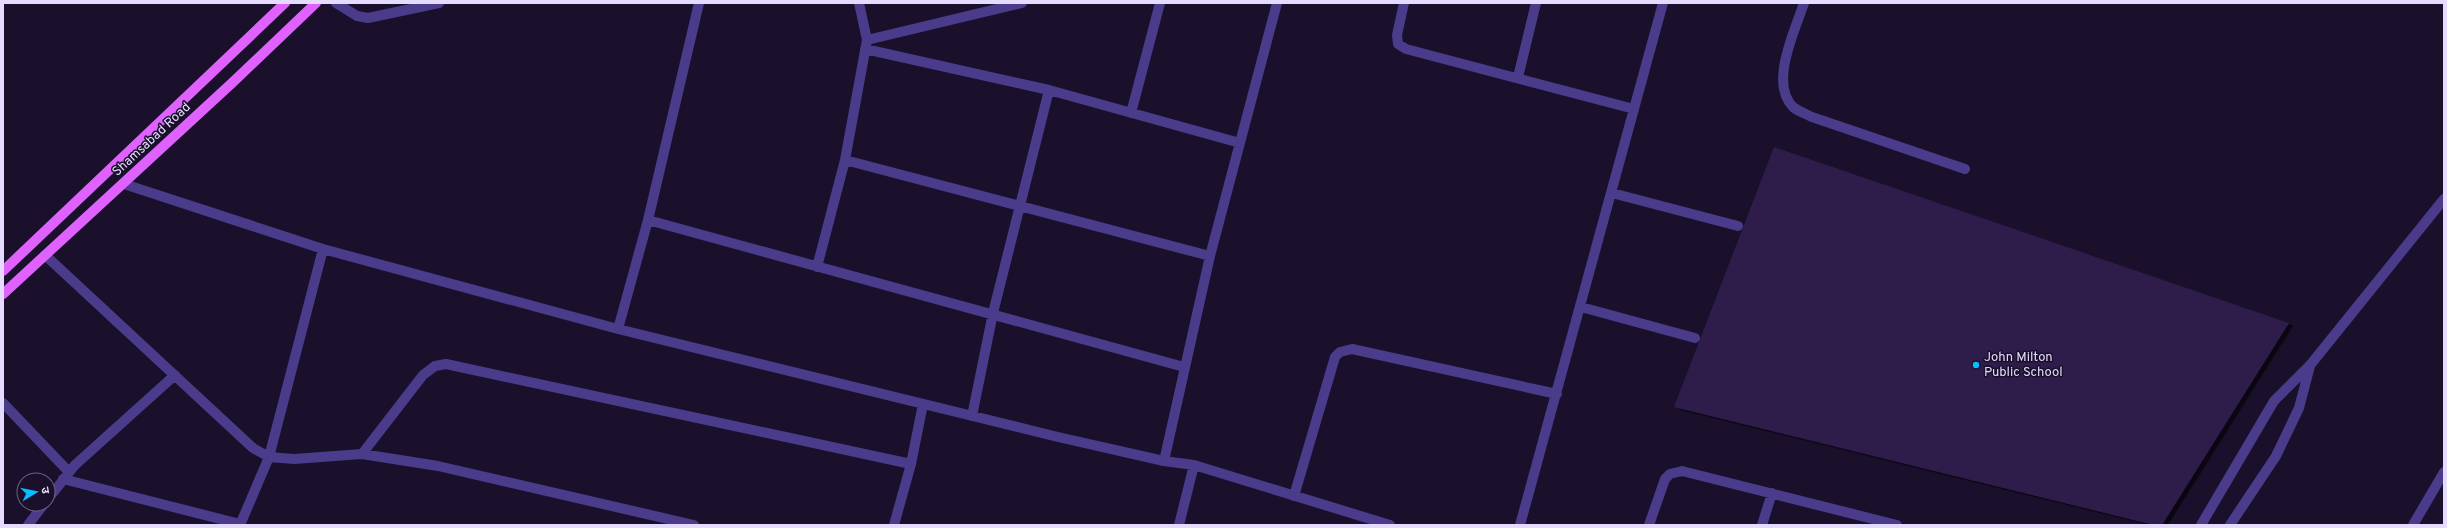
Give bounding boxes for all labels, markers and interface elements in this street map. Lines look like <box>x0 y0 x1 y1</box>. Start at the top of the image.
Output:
street label: Shamsabad Road <box>110 100 194 180</box>
place label: John Milton Public School <box>1984 350 2063 381</box>
marker: John Milton Public School <box>1971 360 1981 370</box>
north arrow <box>16 472 56 512</box>
text: उ <box>37 486 52 495</box>

